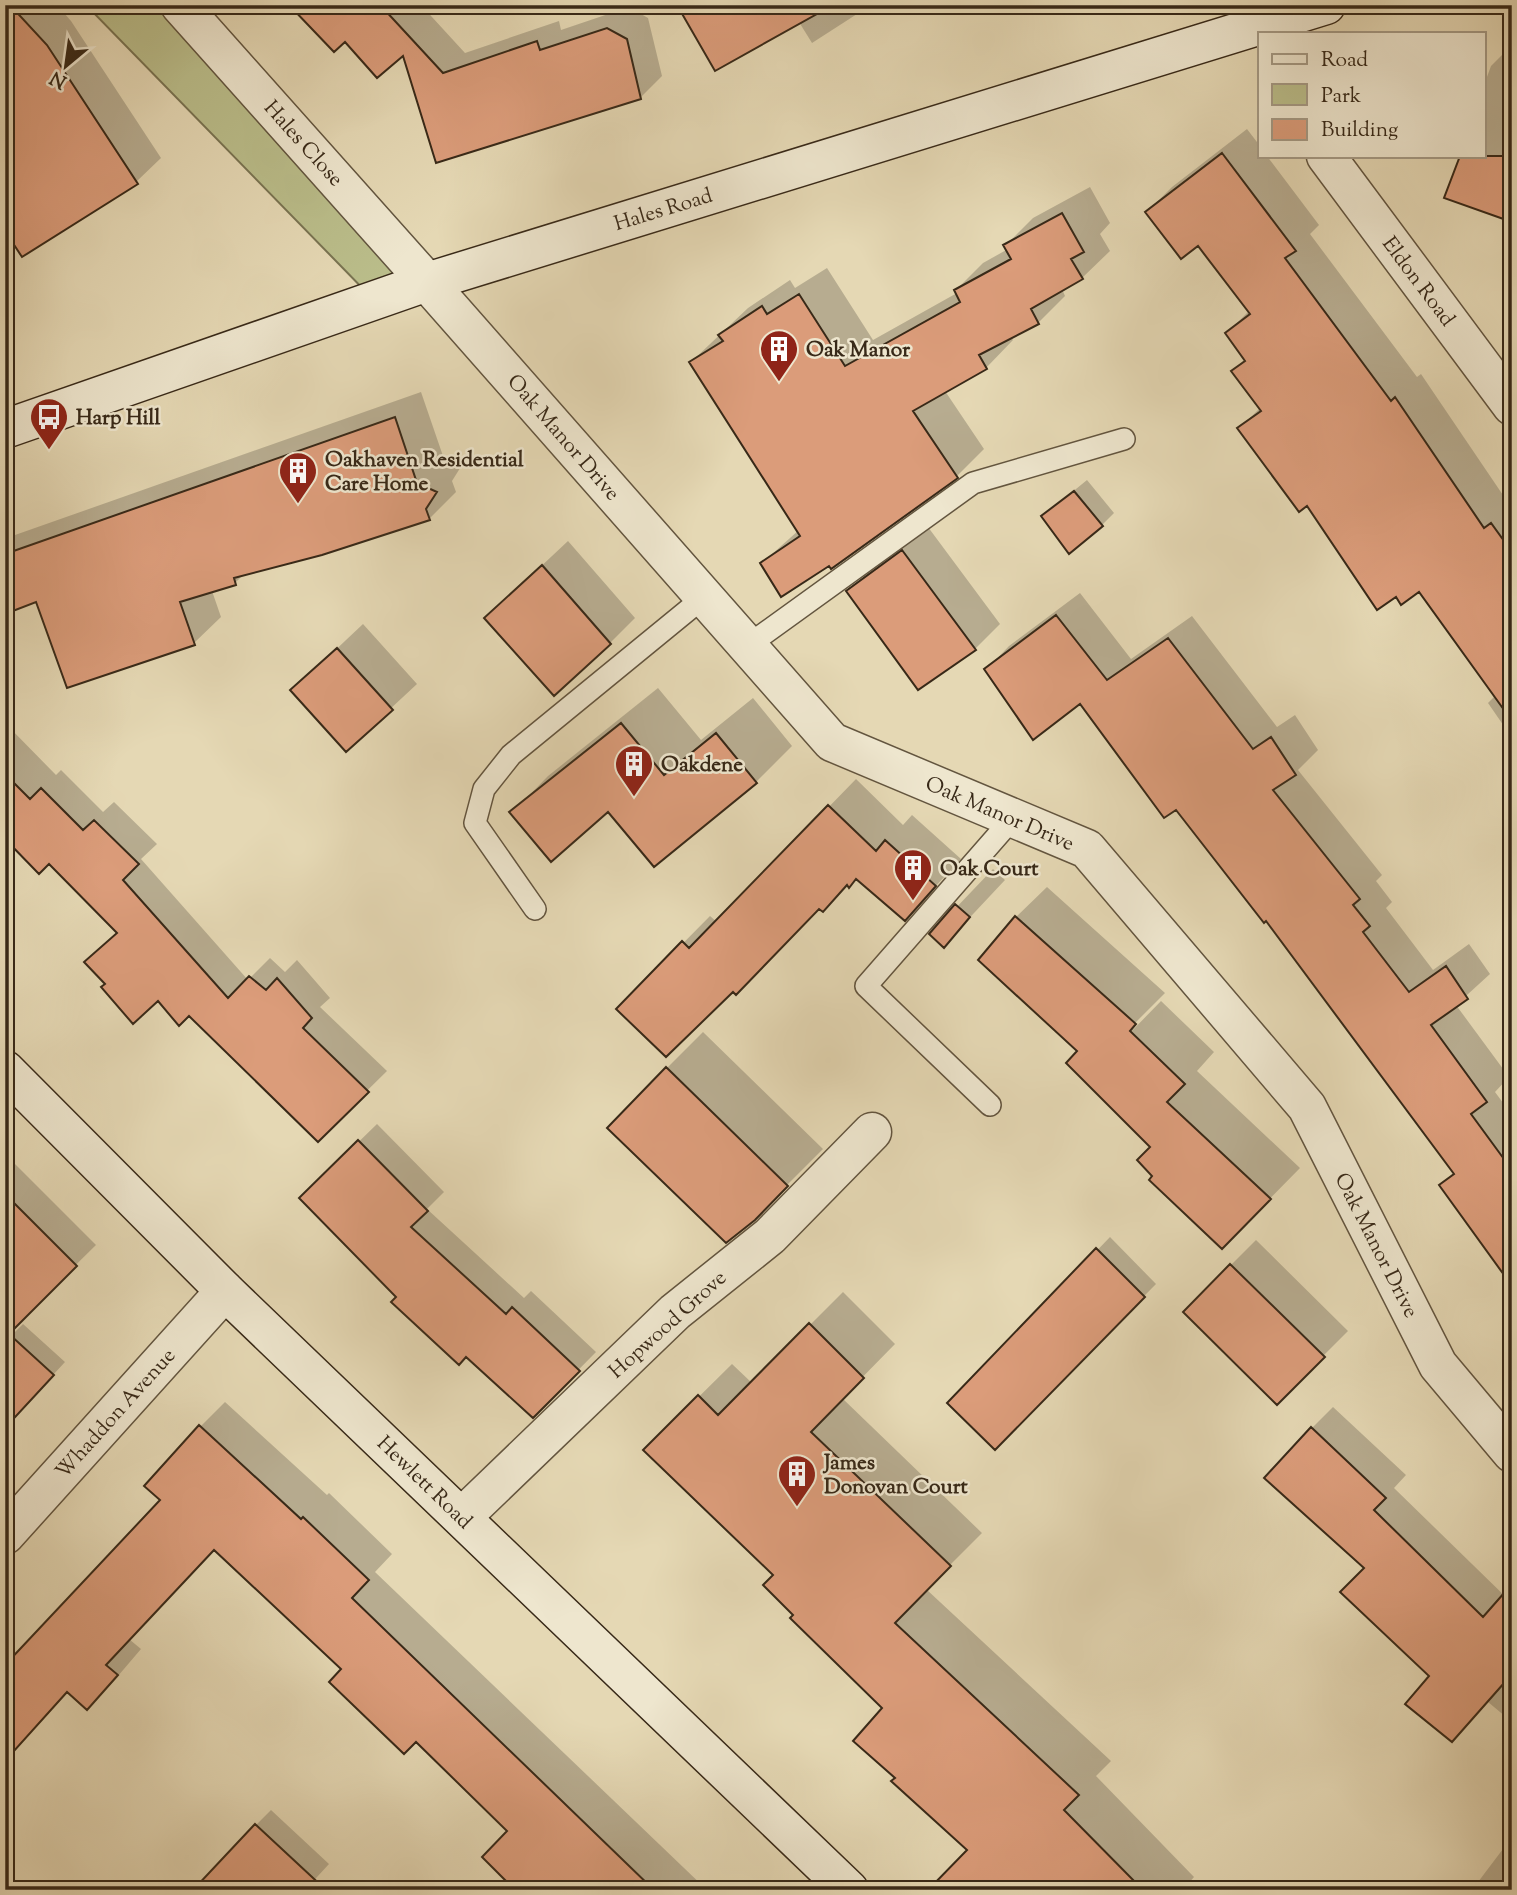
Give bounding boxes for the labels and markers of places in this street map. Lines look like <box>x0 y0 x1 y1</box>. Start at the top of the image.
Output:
building icon: Oak Manor <box>758 328 800 383</box>
place label: Oak Manor <box>806 336 910 366</box>
bus stop icon: Harp Hill <box>28 396 70 451</box>
place label: Harp Hill <box>76 404 160 434</box>
place label: Oakhaven Residential Care Home <box>325 446 524 500</box>
building icon: Oakhaven Residential Care Home <box>277 450 319 505</box>
building icon: Oakdene <box>613 743 655 798</box>
place label: Oakdene <box>661 751 743 781</box>
building icon: Oak Court <box>892 847 934 902</box>
place label: Oak Court <box>940 855 1039 885</box>
place label: James Donovan Court <box>822 1449 969 1503</box>
building icon: James Donovan Court <box>776 1453 818 1508</box>

